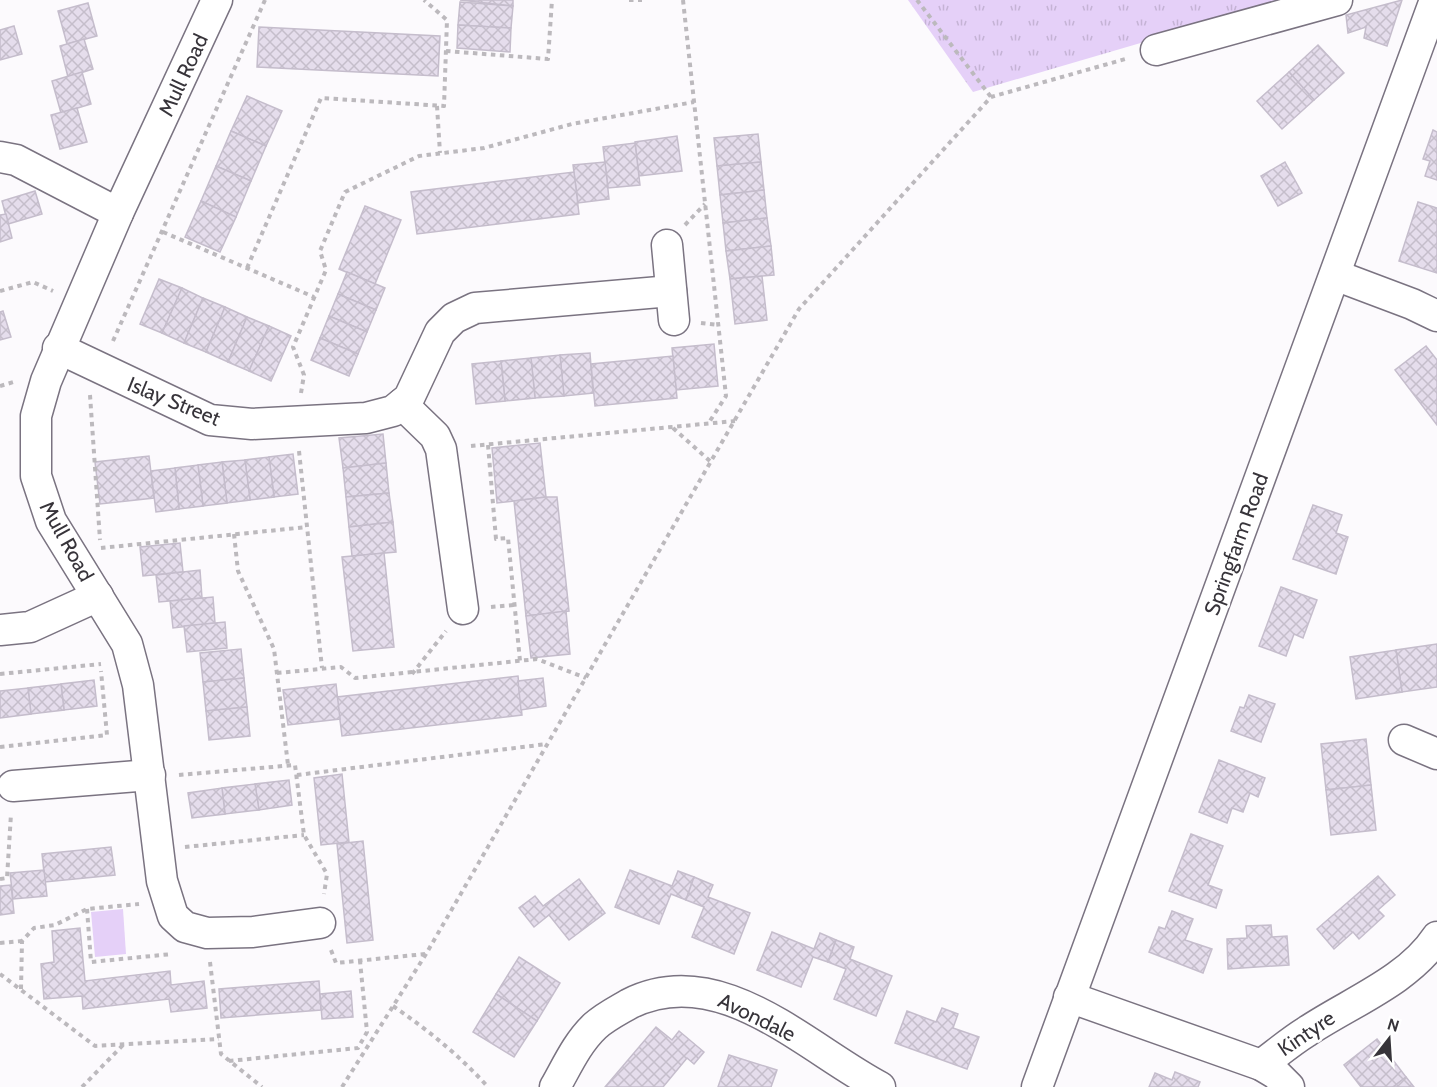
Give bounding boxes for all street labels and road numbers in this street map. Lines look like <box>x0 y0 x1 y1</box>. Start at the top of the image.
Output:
street label: Mull Road <box>153 30 213 120</box>
street label: Islay Street <box>124 371 224 431</box>
street label: Springfarm Road <box>1199 470 1273 618</box>
street label: Mull Road <box>35 496 99 586</box>
street label: Avondale <box>714 988 800 1047</box>
street label: Kintyre <box>1273 1005 1339 1061</box>

